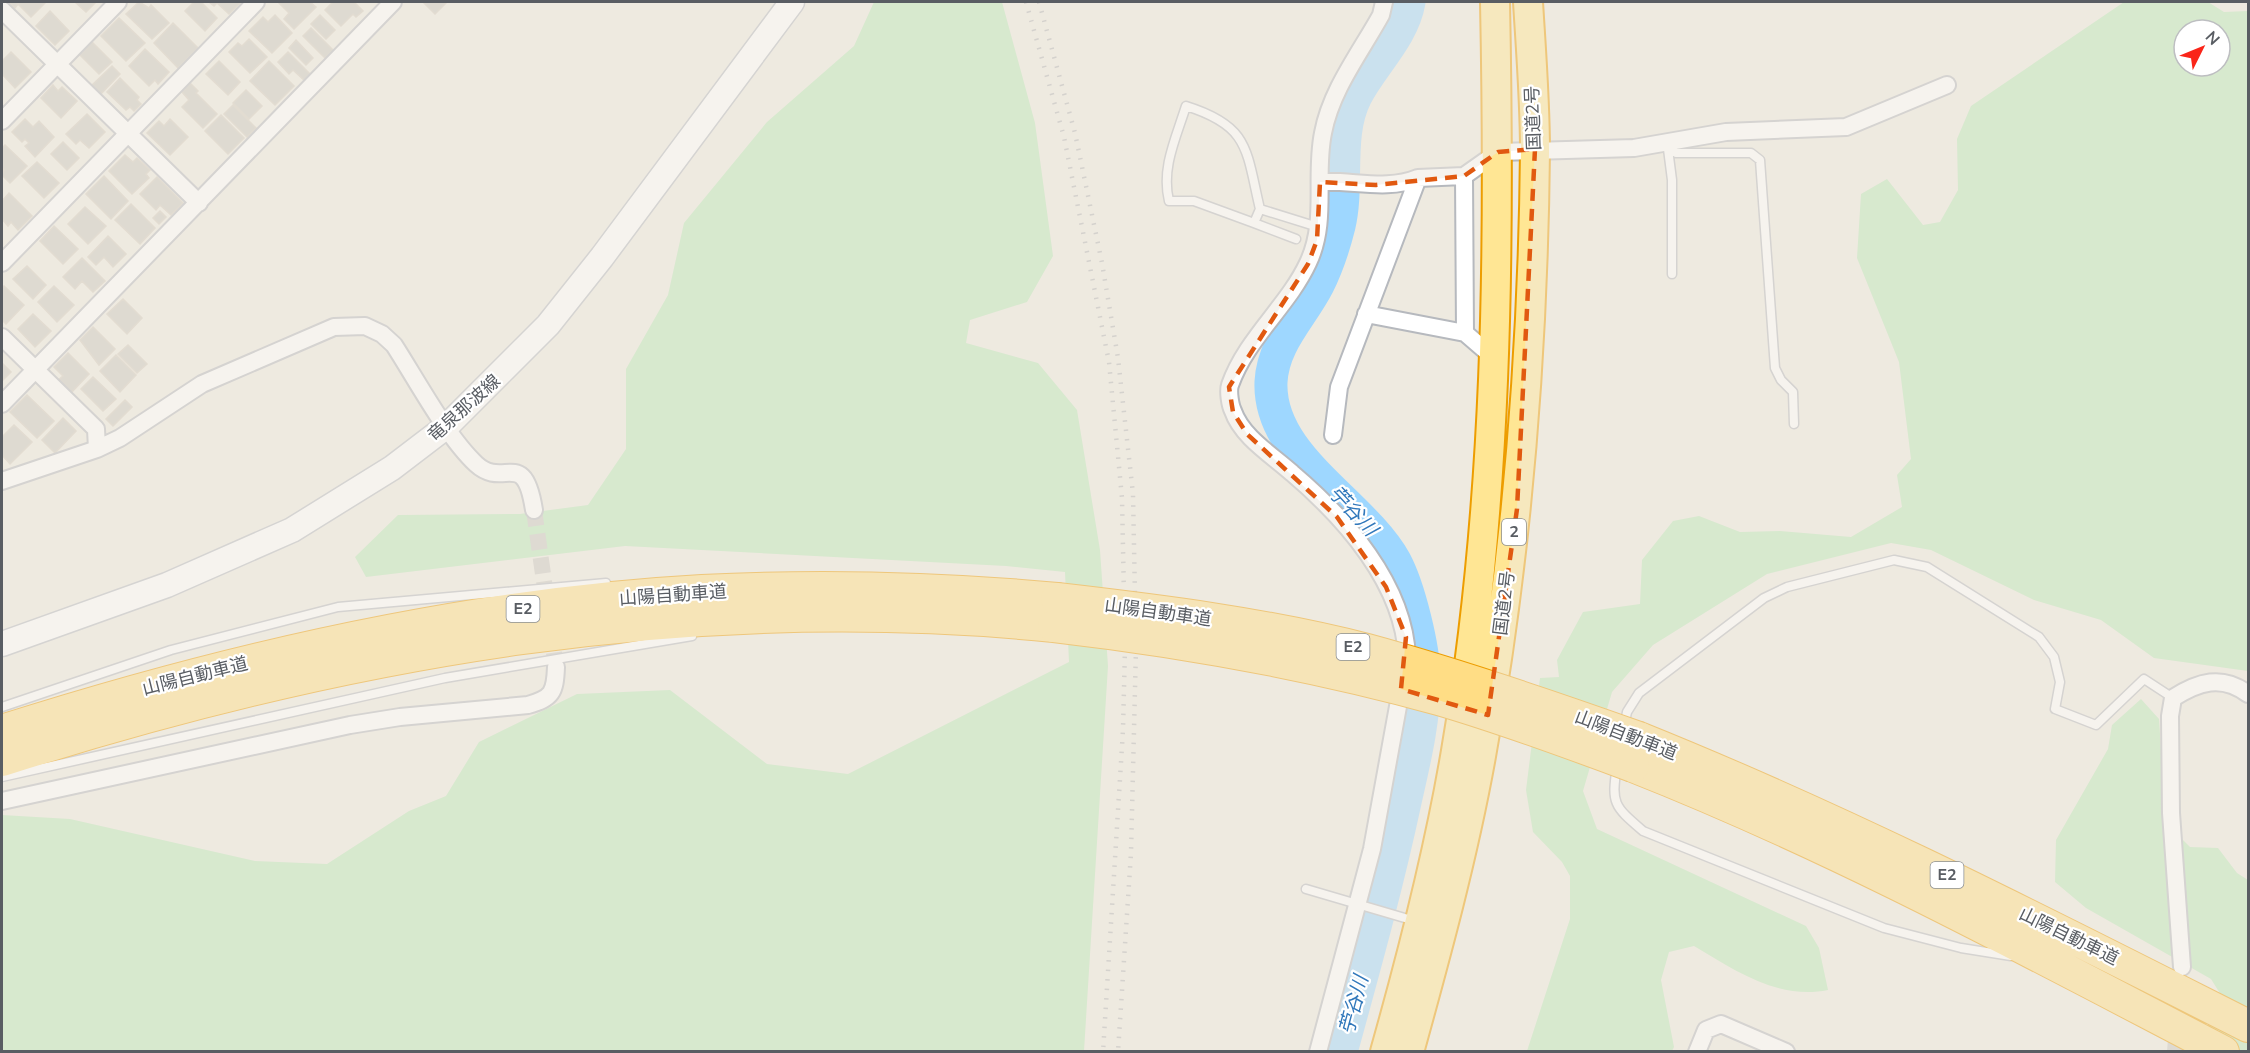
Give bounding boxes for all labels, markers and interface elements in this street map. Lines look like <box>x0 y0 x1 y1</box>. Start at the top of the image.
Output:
north arrow <box>2172 18 2232 78</box>
text: N <box>2200 27 2224 50</box>
street label: 国道2号 <box>1520 85 1546 151</box>
street label: 竜泉那波線 <box>423 369 505 447</box>
water label: 苧谷川 <box>1323 480 1385 544</box>
road number: 2 <box>1502 519 1526 545</box>
street label: 国道2号 <box>1488 569 1520 637</box>
street label: 山陽自動車道 <box>618 579 728 611</box>
street label: 山陽自動車道 <box>1103 593 1213 631</box>
road number: E2 <box>506 596 540 622</box>
road number: E2 <box>1336 634 1370 660</box>
street label: 山陽自動車道 <box>140 651 250 701</box>
street label: 山陽自動車道 <box>1571 704 1681 766</box>
road number: E2 <box>1930 862 1964 888</box>
street label: 山陽自動車道 <box>2015 902 2123 970</box>
water label: 苧谷川 <box>1333 971 1375 1037</box>

